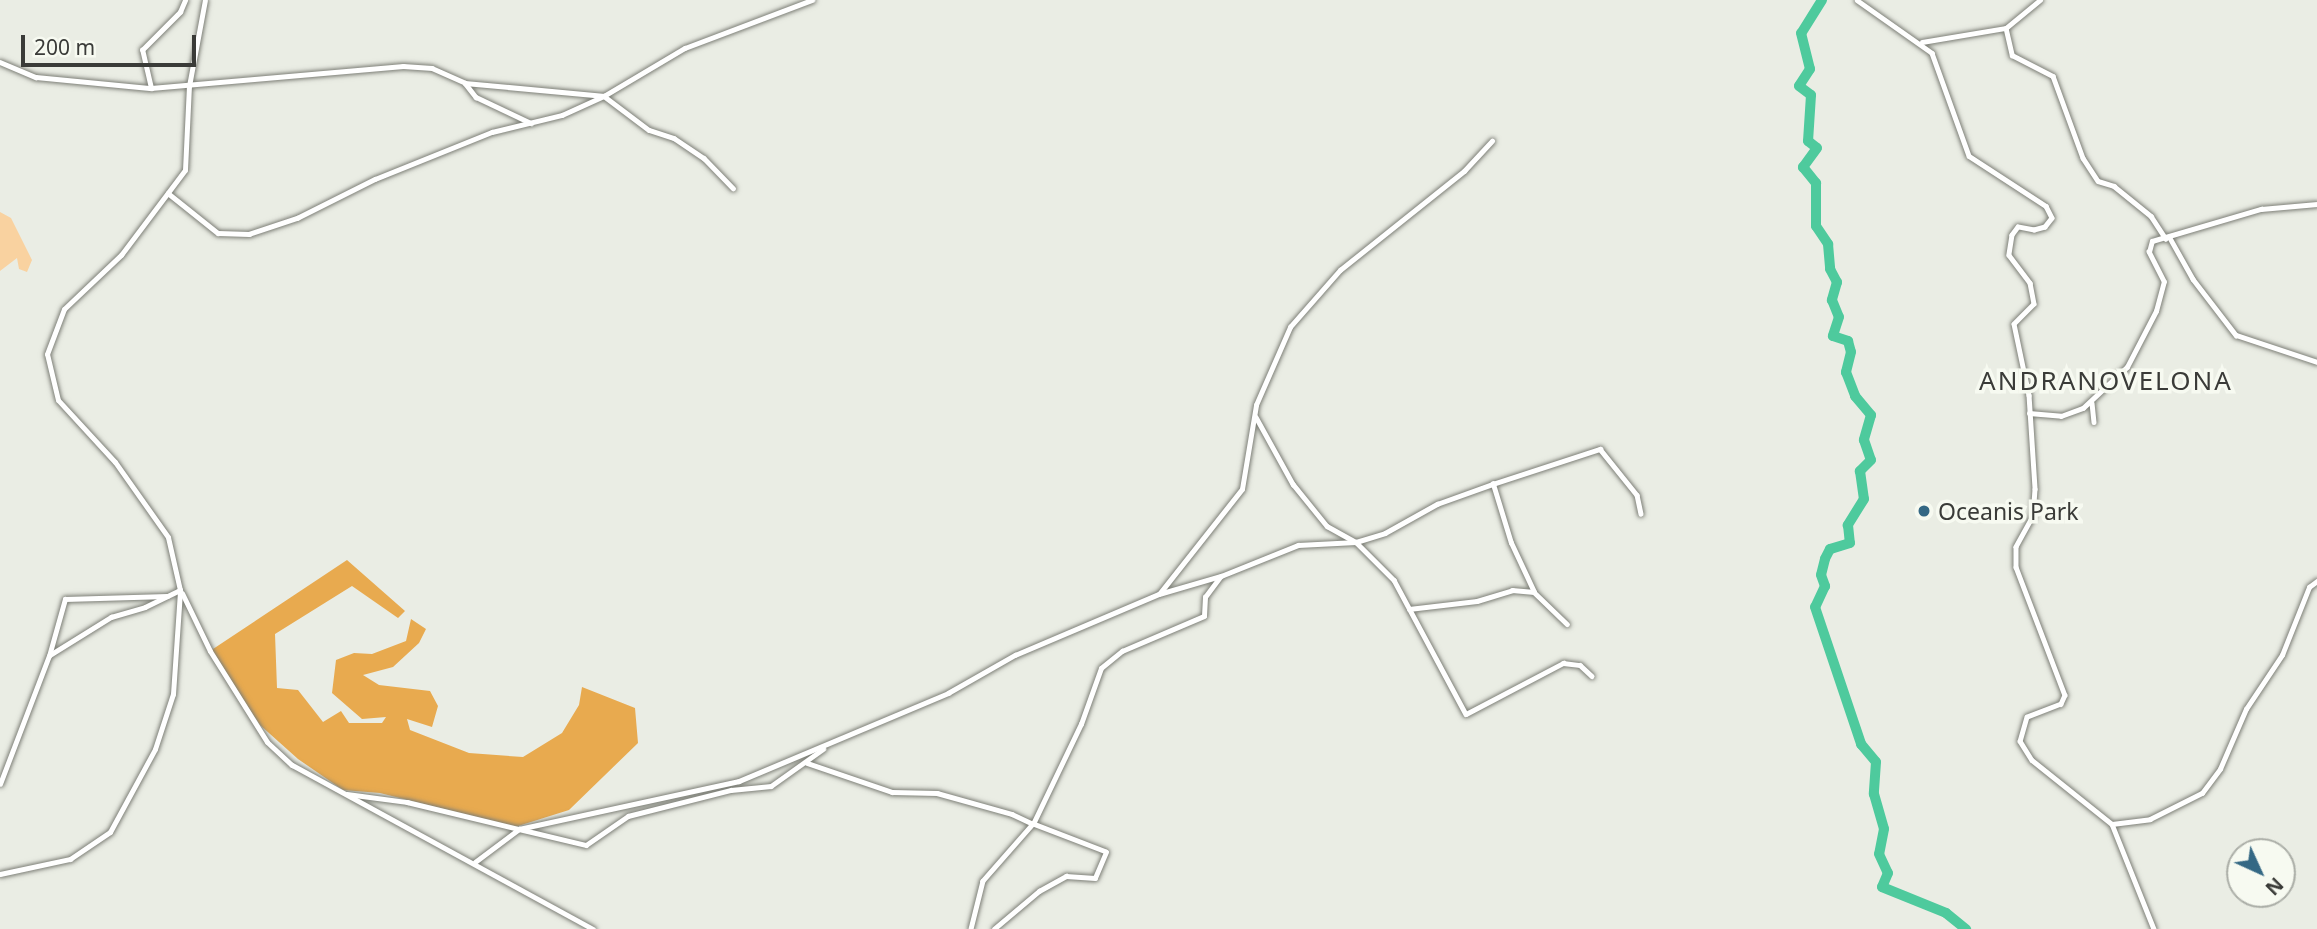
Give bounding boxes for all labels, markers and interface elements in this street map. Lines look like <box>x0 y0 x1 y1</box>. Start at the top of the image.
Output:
scale bar <box>24 21 200 65</box>
text: 200 m <box>34 33 95 61</box>
district label: ANDRANOVELONA <box>1981 365 2231 397</box>
place label: Oceanis Park <box>1938 497 2079 525</box>
marker: Oceanis Park <box>1916 503 1932 519</box>
north arrow <box>2226 838 2296 908</box>
text: N <box>2260 872 2289 901</box>

